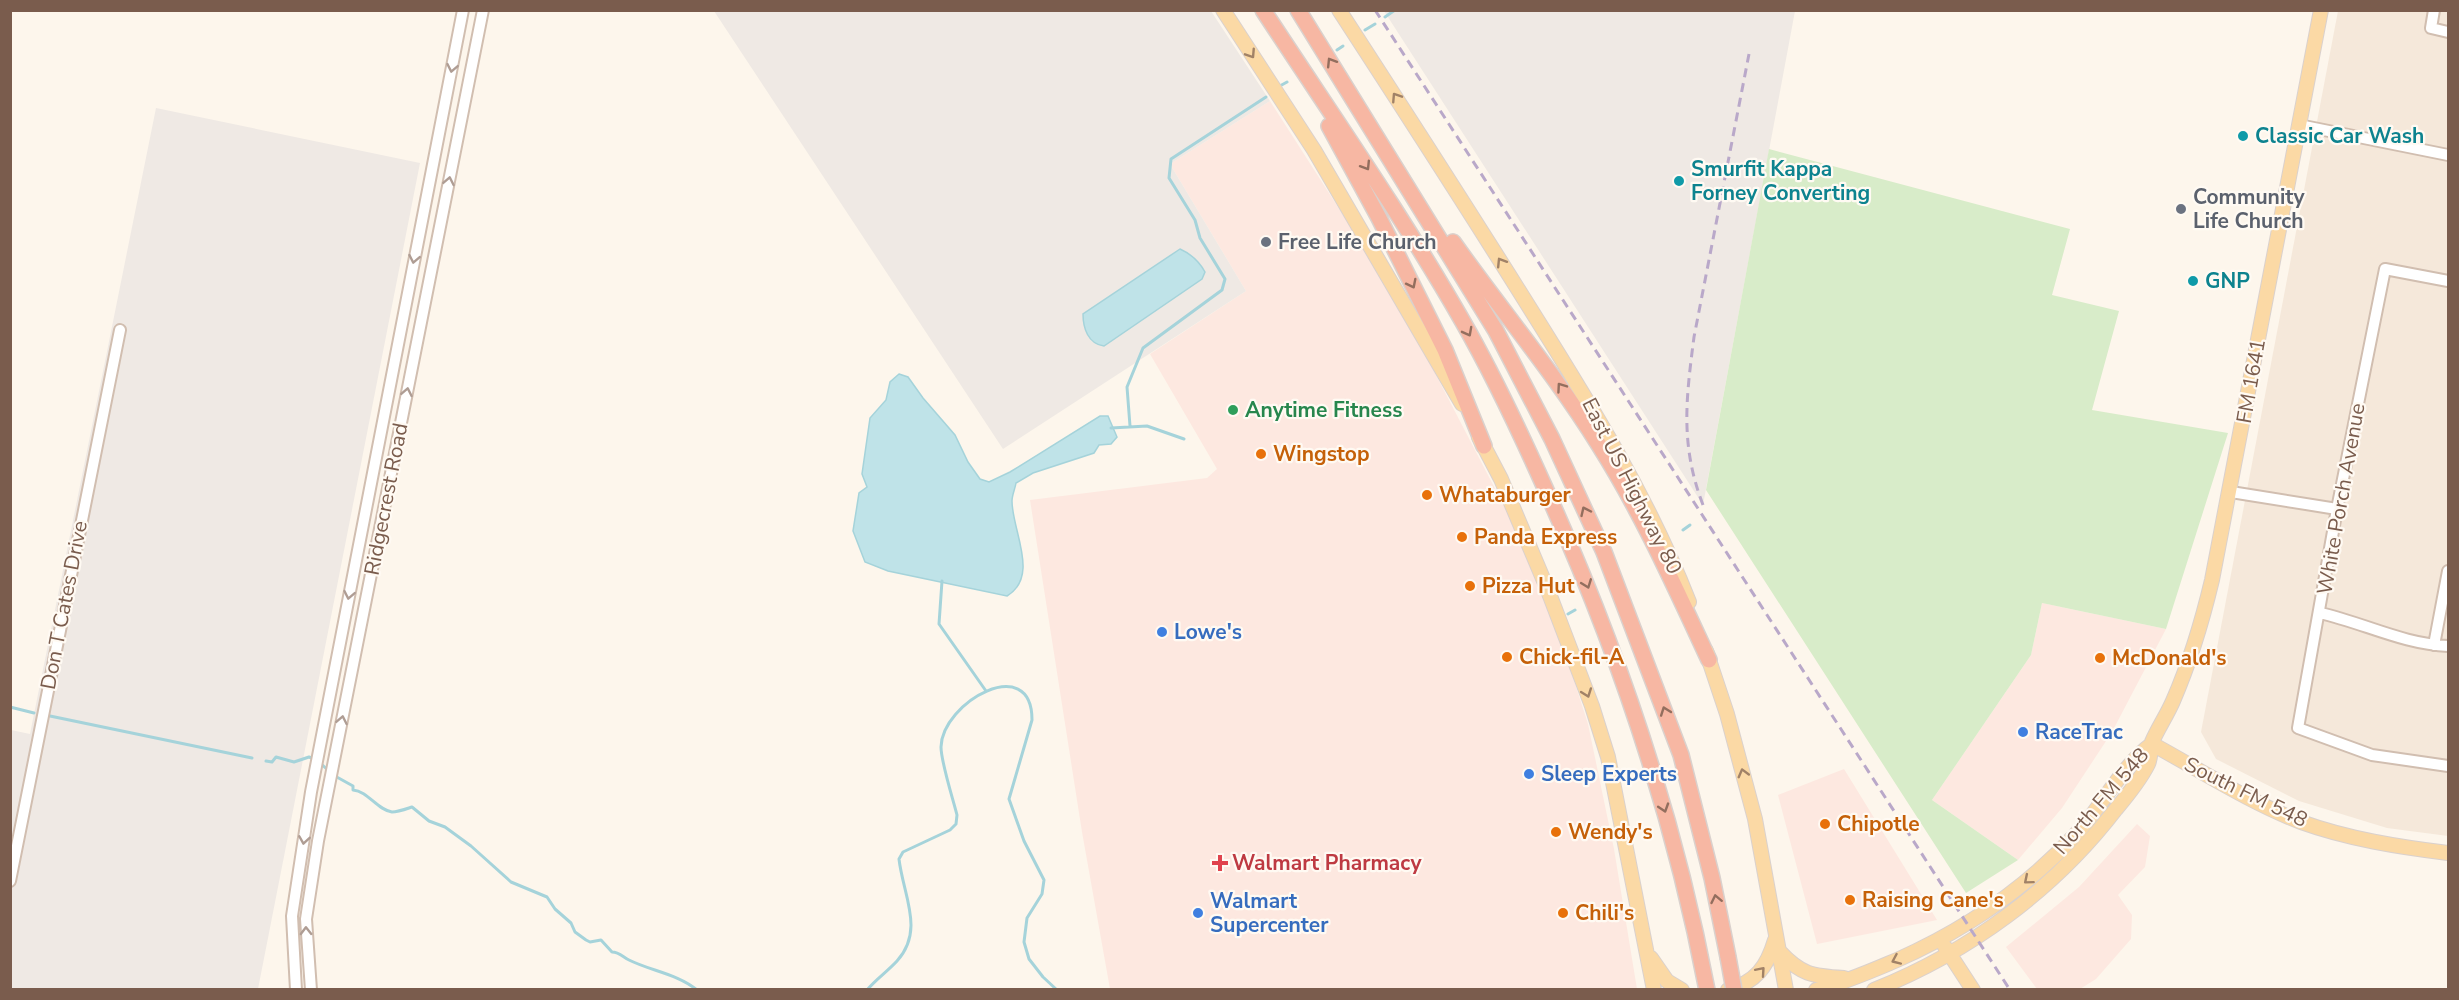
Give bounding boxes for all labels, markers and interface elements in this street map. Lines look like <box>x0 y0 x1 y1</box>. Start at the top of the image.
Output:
one-way arrow <box>1244 48 1256 58</box>
one-way arrow <box>1328 58 1339 69</box>
one-way arrow <box>446 63 459 73</box>
one-way arrow <box>1392 93 1403 104</box>
place label: Classic Car Wash <box>2255 122 2424 150</box>
marker: Classic Car Wash <box>2236 129 2250 143</box>
place label: Smurfit Kappa Forney Converting <box>1691 155 1870 207</box>
one-way arrow <box>1358 160 1370 170</box>
marker: Smurfit Kappa Forney Converting <box>1672 174 1686 188</box>
one-way arrow <box>442 176 455 186</box>
place label: Community Life Church <box>2193 183 2305 235</box>
marker: Community Life Church <box>2174 202 2188 216</box>
place label: Free Life Church <box>1278 228 1437 256</box>
marker: Free Life Church <box>1259 235 1273 249</box>
one-way arrow <box>408 254 421 264</box>
one-way arrow <box>1496 258 1508 268</box>
place label: GNP <box>2205 267 2250 295</box>
marker: GNP <box>2186 274 2200 288</box>
one-way arrow <box>1405 278 1416 289</box>
one-way arrow <box>1461 325 1472 336</box>
street label: FM 1641 <box>2230 337 2272 425</box>
one-way arrow <box>1557 383 1568 394</box>
one-way arrow <box>400 388 413 398</box>
street label: East US Highway 80 <box>1575 393 1689 579</box>
place label: Anytime Fitness <box>1245 396 1402 424</box>
street label: White Porch Avenue <box>2310 401 2372 597</box>
marker: Anytime Fitness <box>1226 403 1240 417</box>
street label: Ridgecrest Road <box>358 420 414 578</box>
place label: Wingstop <box>1273 440 1370 468</box>
marker: Wingstop <box>1254 447 1268 461</box>
place label: Whataburger <box>1439 481 1572 509</box>
marker: Whataburger <box>1420 488 1434 502</box>
one-way arrow <box>1581 506 1593 517</box>
street label: Don T Cates Drive <box>34 518 94 692</box>
place label: Panda Express <box>1474 523 1617 551</box>
marker: Panda Express <box>1455 530 1469 544</box>
place label: Pizza Hut <box>1482 572 1575 600</box>
one-way arrow <box>1580 578 1592 589</box>
marker: Pizza Hut <box>1463 579 1477 593</box>
one-way arrow <box>343 590 356 600</box>
place label: Lowe's <box>1174 618 1242 646</box>
marker: Lowe's <box>1155 625 1169 639</box>
place label: Chick-fil-A <box>1519 643 1625 671</box>
place label: McDonald's <box>2112 644 2227 672</box>
marker: Chick-fil-A <box>1500 650 1514 664</box>
marker: McDonald's <box>2093 651 2107 665</box>
one-way arrow <box>1580 687 1593 698</box>
one-way arrow <box>1660 706 1673 717</box>
one-way arrow <box>335 716 348 726</box>
place label: RaceTrac <box>2035 718 2123 746</box>
marker: RaceTrac <box>2016 725 2030 739</box>
street label: North FM 548 <box>2047 742 2155 860</box>
street label: South FM 548 <box>2180 750 2312 834</box>
place label: Sleep Experts <box>1541 760 1677 788</box>
marker: Sleep Experts <box>1522 767 1536 781</box>
one-way arrow <box>1738 768 1751 778</box>
one-way arrow <box>1657 802 1670 813</box>
place label: Chipotle <box>1837 810 1920 838</box>
marker: Chipotle <box>1818 817 1832 831</box>
place label: Wendy's <box>1568 818 1653 846</box>
marker: Wendy's <box>1549 825 1563 839</box>
one-way arrow <box>298 836 310 845</box>
place label: Walmart Pharmacy <box>1232 849 1422 877</box>
marker: Walmart Pharmacy <box>1213 856 1227 870</box>
one-way arrow <box>2024 872 2035 883</box>
place label: Raising Cane's <box>1862 886 2004 914</box>
place label: Walmart Supercenter <box>1210 887 1329 939</box>
marker: Raising Cane's <box>1843 893 1857 907</box>
one-way arrow <box>1710 895 1723 905</box>
place label: Chili's <box>1575 899 1634 927</box>
marker: Walmart Supercenter <box>1191 906 1205 920</box>
marker: Chili's <box>1556 906 1570 920</box>
one-way arrow <box>300 927 312 936</box>
one-way arrow <box>1891 953 1902 965</box>
one-way arrow <box>1754 967 1765 977</box>

